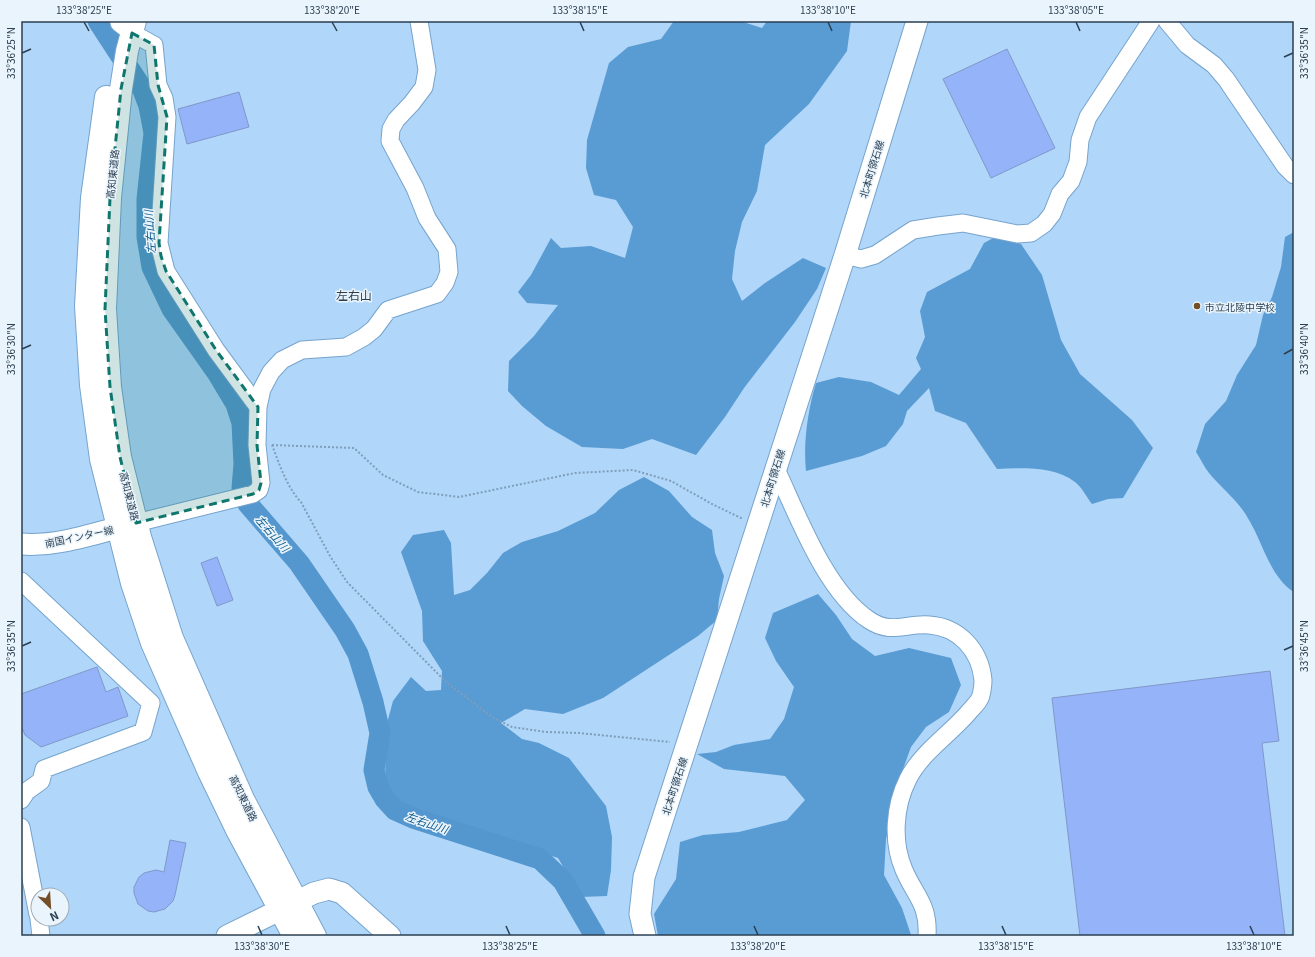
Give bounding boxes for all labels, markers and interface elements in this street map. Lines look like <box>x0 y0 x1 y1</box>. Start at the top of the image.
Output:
text: 133°38'25"E <box>56 2 112 17</box>
text: 133°38'20"E <box>304 2 360 17</box>
text: 133°38'15"E <box>552 2 608 17</box>
text: 133°38'10"E <box>800 2 856 17</box>
text: 133°38'05"E <box>1048 2 1104 17</box>
text: 33°36'25"N <box>3 27 18 79</box>
text: 33°36'35"N <box>1296 27 1311 79</box>
street label: 北本町領石線 <box>855 138 887 200</box>
street label: 高知東道路 <box>102 148 122 200</box>
water label: 左右山川 <box>139 208 159 255</box>
district label: 左右山 <box>336 286 372 303</box>
place label: 市立北陵中学校 <box>1205 299 1275 314</box>
marker: 市立北陵中学校 <box>1192 301 1202 311</box>
text: 33°36'30"N <box>3 323 18 375</box>
text: 33°36'40"N <box>1296 323 1311 375</box>
street label: 北本町領石線 <box>756 447 788 509</box>
street label: 高知東道路 <box>117 470 143 522</box>
water label: 左右山川 <box>253 511 294 556</box>
street label: 南国インター線 <box>43 521 115 551</box>
text: 33°36'35"N <box>3 620 18 672</box>
text: 33°36'45"N <box>1296 620 1311 672</box>
street label: 北本町領石線 <box>658 755 690 817</box>
street label: 高知東道路 <box>226 772 262 824</box>
water label: 左右山川 <box>404 807 451 837</box>
north arrow <box>30 887 70 927</box>
text: N <box>48 908 62 926</box>
text: 133°38'30"E <box>234 938 290 953</box>
text: 133°38'25"E <box>482 938 538 953</box>
text: 133°38'20"E <box>730 938 786 953</box>
text: 133°38'15"E <box>978 938 1034 953</box>
text: 133°38'10"E <box>1226 938 1282 953</box>

